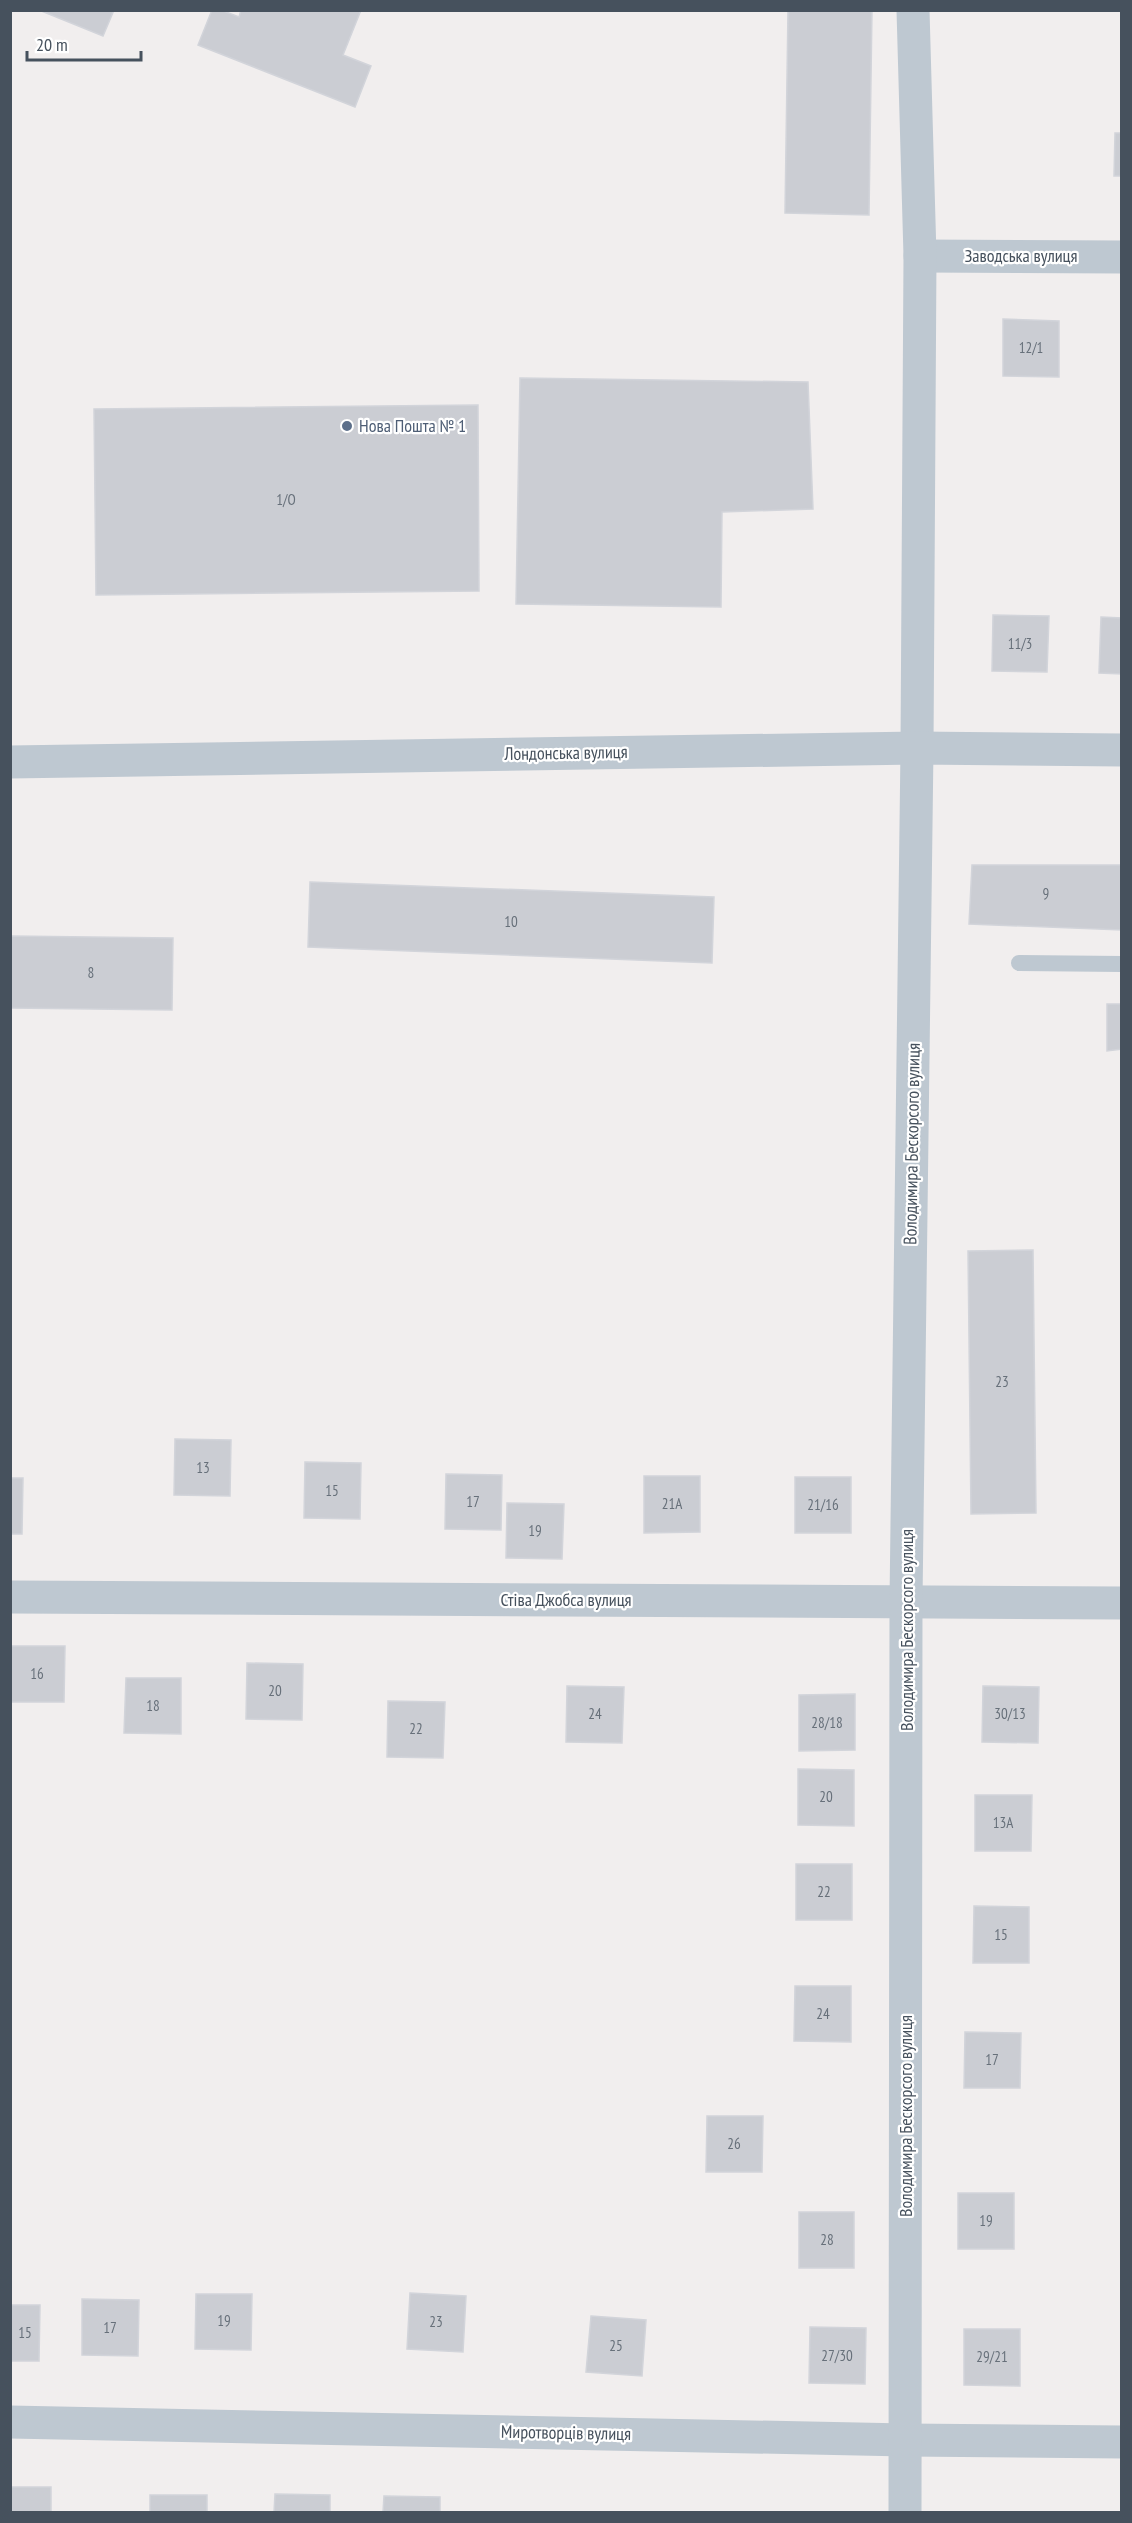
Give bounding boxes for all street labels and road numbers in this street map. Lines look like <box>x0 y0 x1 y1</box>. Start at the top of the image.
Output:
street label: Заводська вулиця <box>964 244 1078 267</box>
street label: Лондонська вулиця <box>503 740 628 765</box>
street label: Володимира Бескорсого вулиця <box>898 1043 925 1245</box>
street label: Володимира Бескорсого вулиця <box>895 1529 918 1731</box>
street label: Стіва Джобса вулиця <box>500 1588 632 1611</box>
street label: Володимира Бескорсого вулиця <box>894 2015 917 2217</box>
street label: Миротворців вулиця <box>501 2420 631 2445</box>

